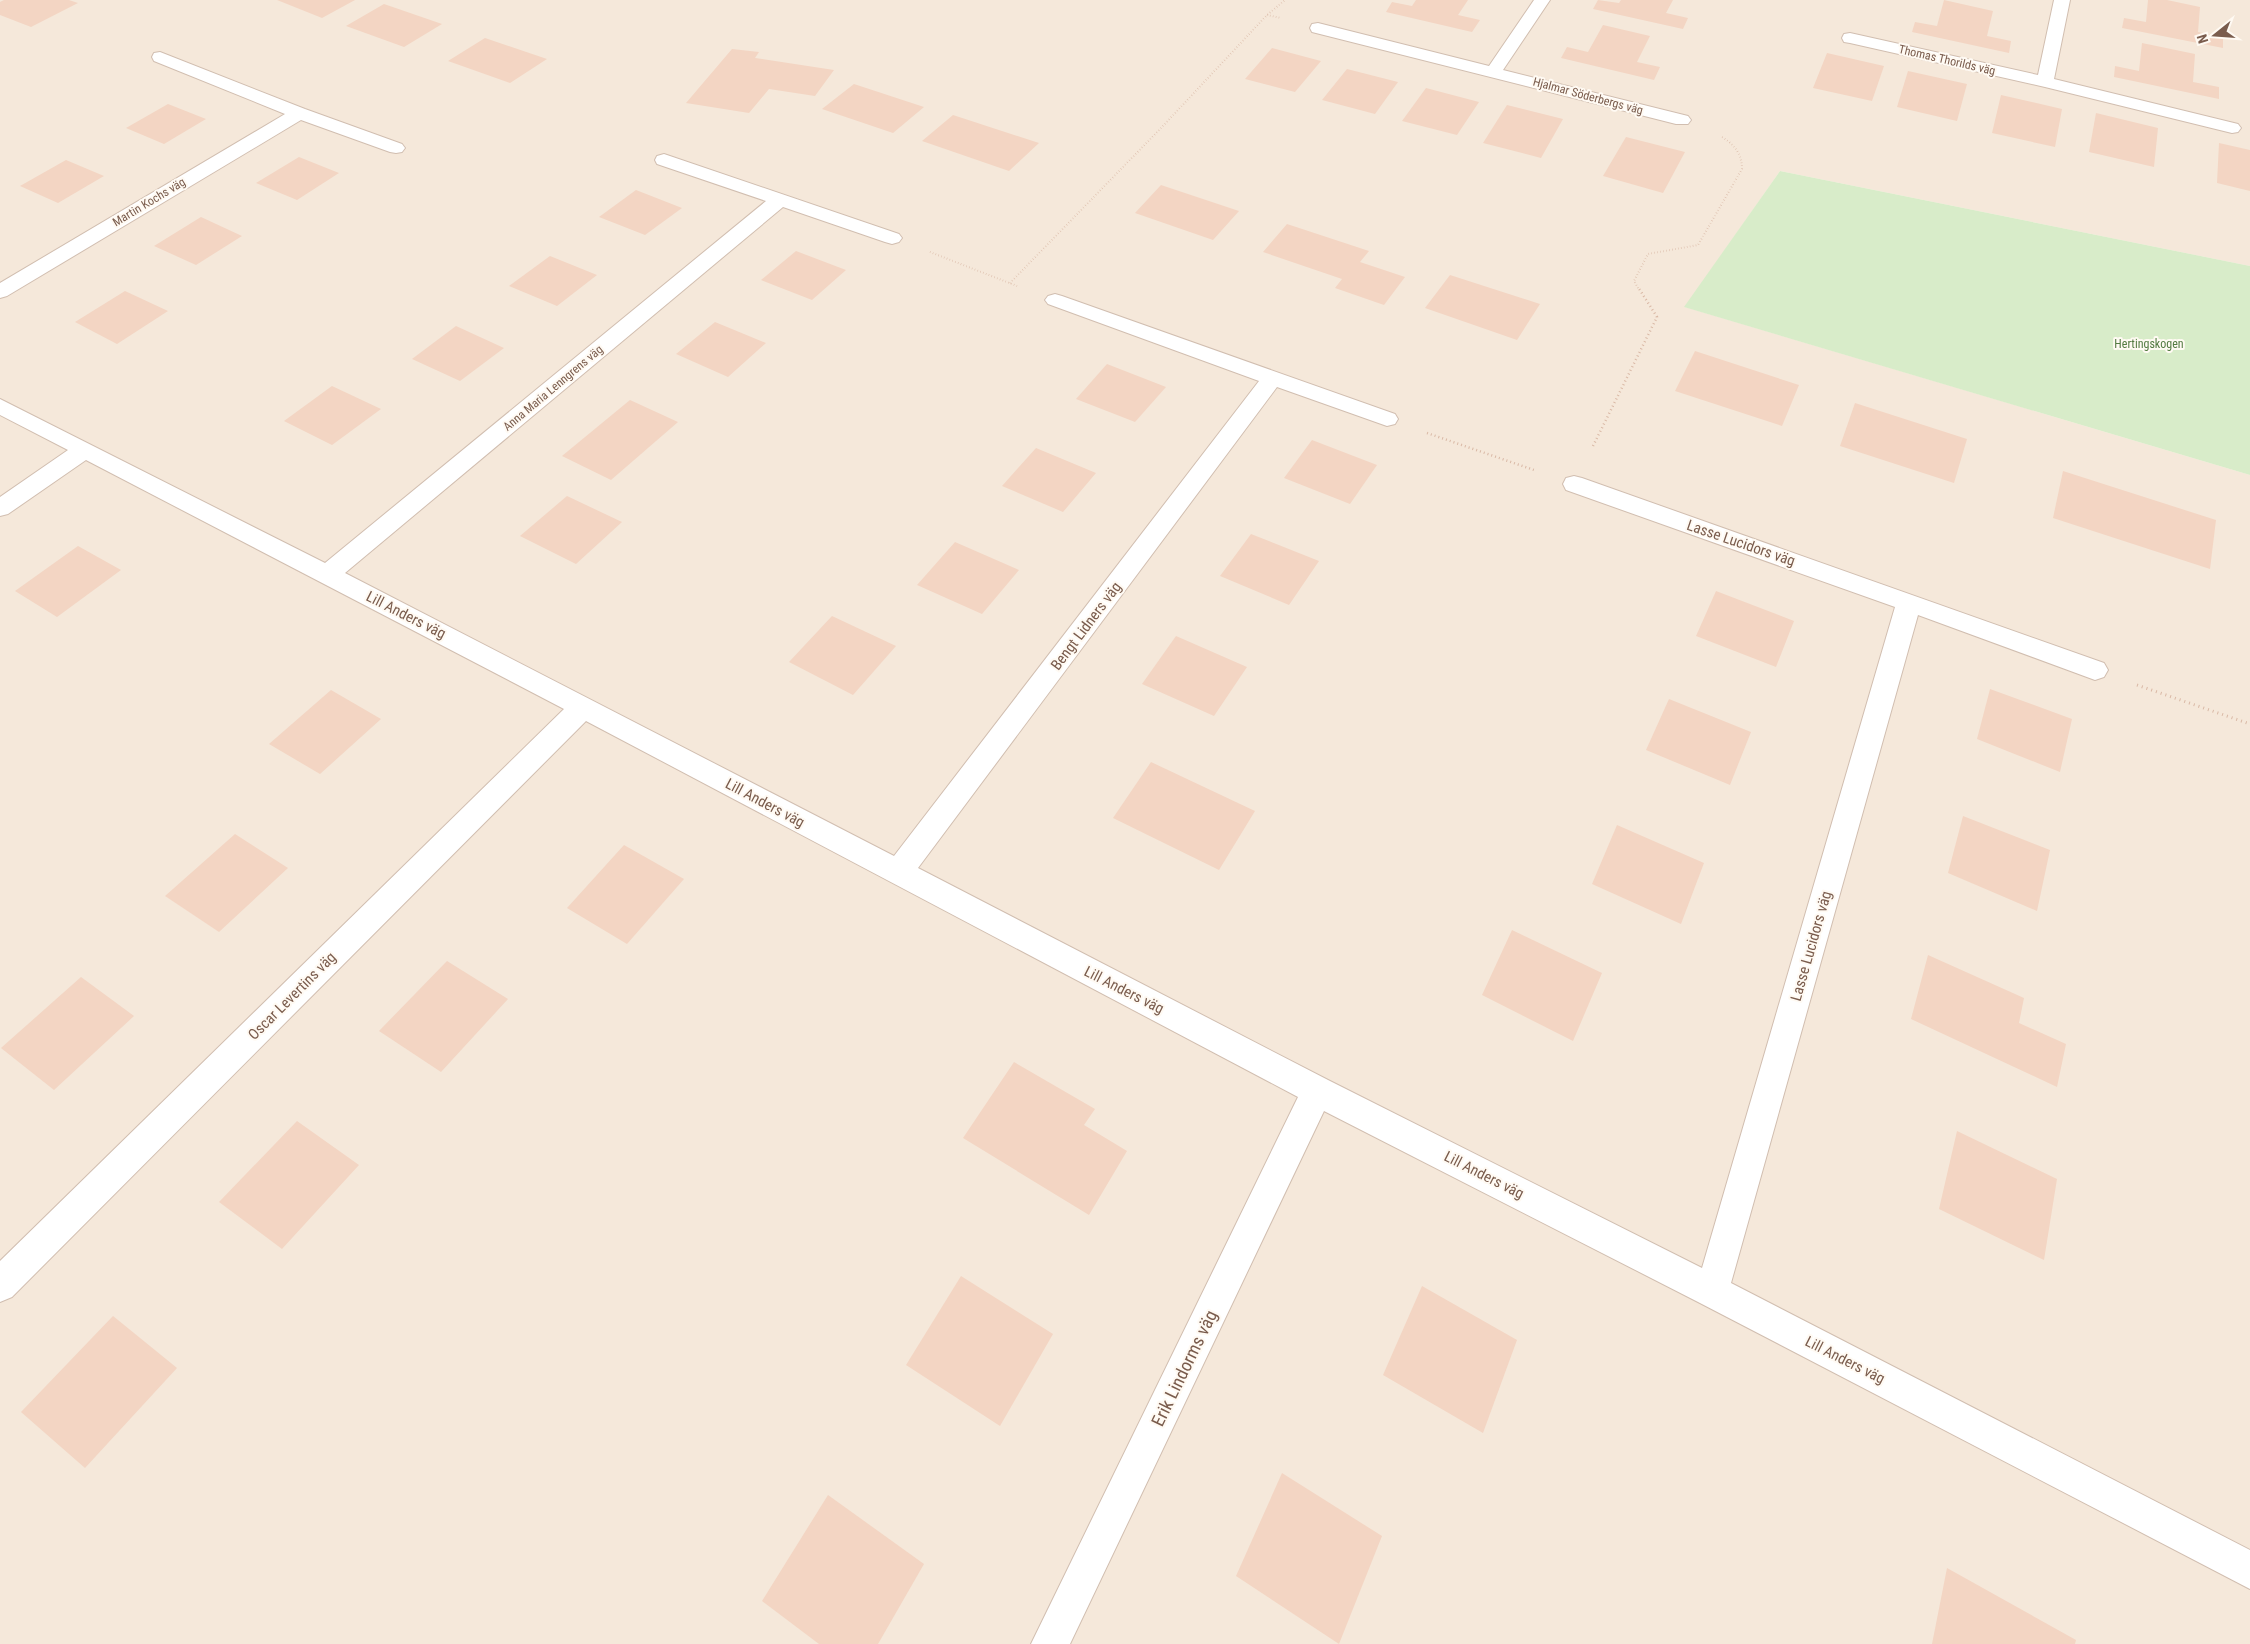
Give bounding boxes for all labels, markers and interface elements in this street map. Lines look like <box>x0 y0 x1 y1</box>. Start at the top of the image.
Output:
north arrow <box>2190 10 2240 60</box>
text: N <box>2194 32 2211 45</box>
street label: Thomas Thorilds väg <box>1897 42 1997 78</box>
street label: Hjalmar Söderbergs väg <box>1531 75 1645 117</box>
street label: Martin Kochs väg <box>110 175 188 229</box>
park label: Hertingskogen <box>2114 337 2184 351</box>
street label: Anna Maria Lenngrens väg <box>500 342 606 434</box>
street label: Lasse Lucidors väg <box>1684 516 1798 570</box>
street label: Bengt Lidners väg <box>1047 578 1125 674</box>
street label: Lill Anders väg <box>363 587 449 643</box>
street label: Lill Anders väg <box>722 775 808 831</box>
street label: Lasse Lucidors väg <box>1787 889 1835 1003</box>
street label: Oscar Levertins väg <box>244 948 340 1044</box>
street label: Lill Anders väg <box>1081 962 1167 1018</box>
street label: Lill Anders väg <box>1441 1147 1527 1203</box>
street label: Erik Lindorms väg <box>1147 1306 1221 1430</box>
street label: Lill Anders väg <box>1802 1332 1888 1388</box>

